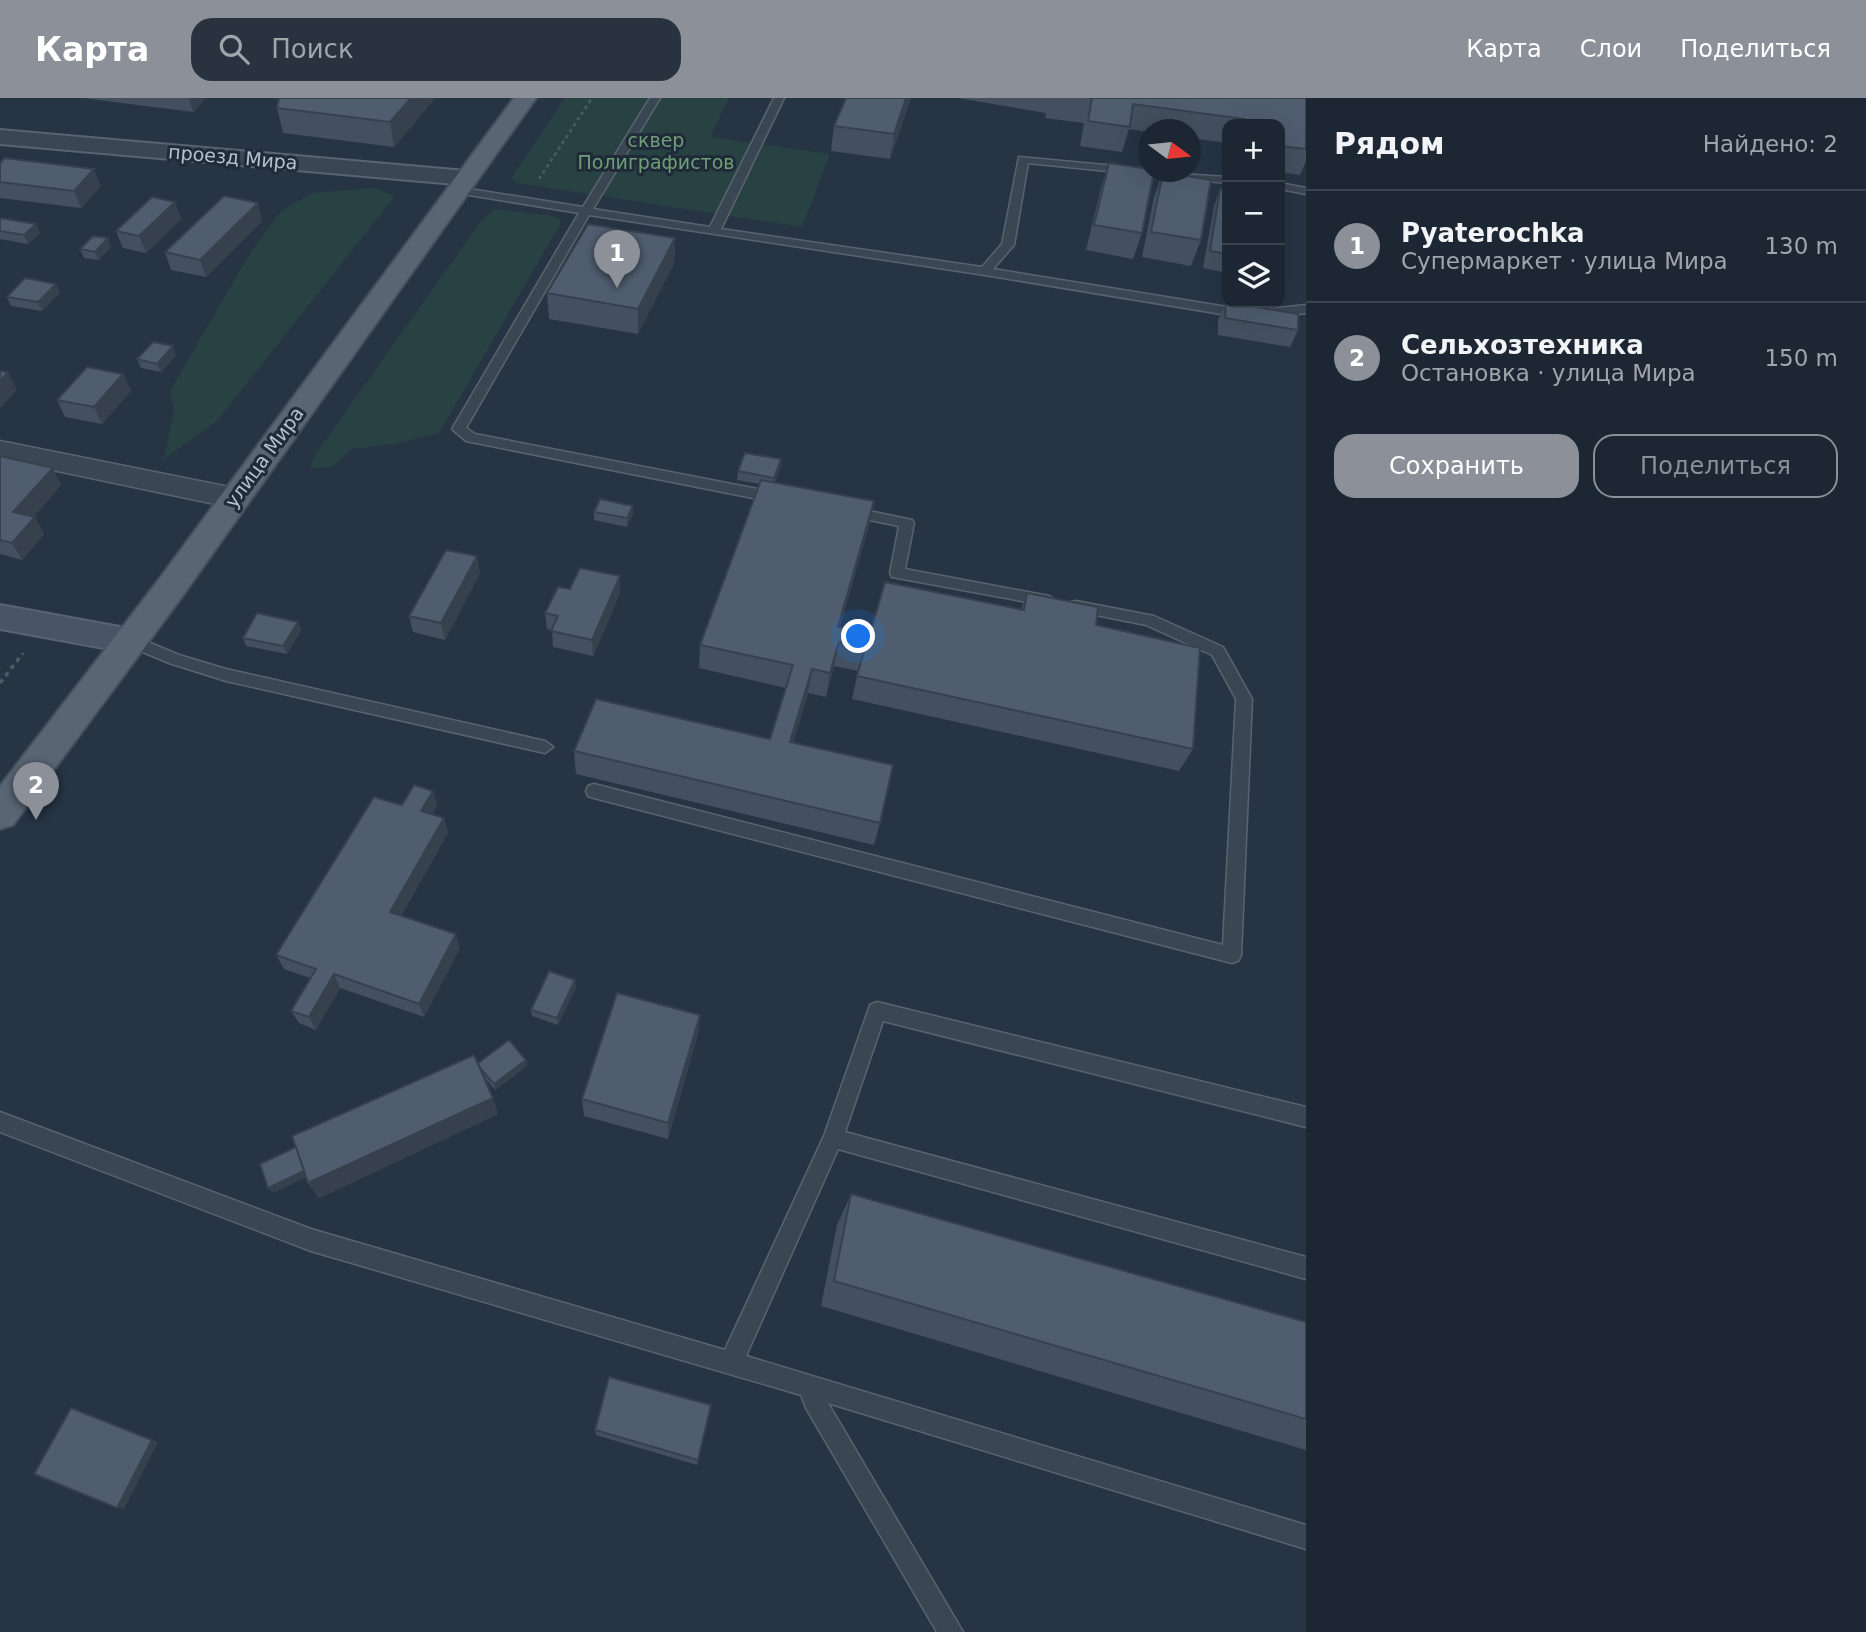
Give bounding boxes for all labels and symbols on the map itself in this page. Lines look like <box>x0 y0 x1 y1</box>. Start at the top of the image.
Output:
north arrow <box>1138 119 1201 182</box>
park label: сквер Полиграфистов <box>577 129 735 173</box>
street label: проезд Мира <box>168 140 298 174</box>
pin: 1 <box>594 230 640 288</box>
street label: улица Мира <box>220 402 308 512</box>
your location <box>841 619 875 653</box>
pin: 2 <box>13 762 59 820</box>

